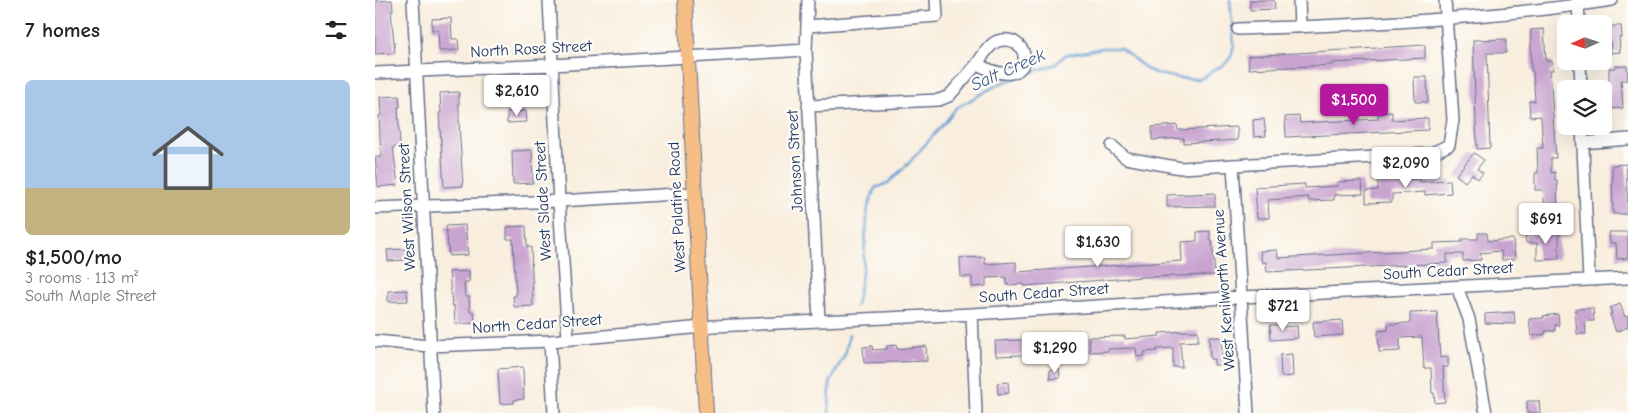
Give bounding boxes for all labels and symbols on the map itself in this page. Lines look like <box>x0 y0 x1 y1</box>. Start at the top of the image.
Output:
north arrow <box>1557 15 1613 70</box>
street label: North Rose Street <box>470 37 593 61</box>
water label: Salt Creek <box>968 44 1049 96</box>
pin: $2,610 <box>476 74 558 117</box>
pin: $1,500 <box>1313 84 1395 126</box>
street label: Johnson Street <box>783 109 807 213</box>
street label: West Slade Street <box>531 140 555 261</box>
street label: West Palatine Road <box>665 141 689 273</box>
street label: West Wilson Street <box>395 142 419 271</box>
pin: $2,090 <box>1365 146 1447 189</box>
pin: $691 <box>1516 202 1576 245</box>
street label: West Kenilworth Avenue <box>1209 209 1239 371</box>
pin: $1,630 <box>1057 226 1139 268</box>
street label: South Cedar Street <box>1382 259 1514 283</box>
street label: South Cedar Street <box>978 279 1110 307</box>
pin: $721 <box>1253 290 1313 332</box>
street label: North Cedar Street <box>471 310 603 338</box>
pin: $1,290 <box>1014 332 1096 374</box>

